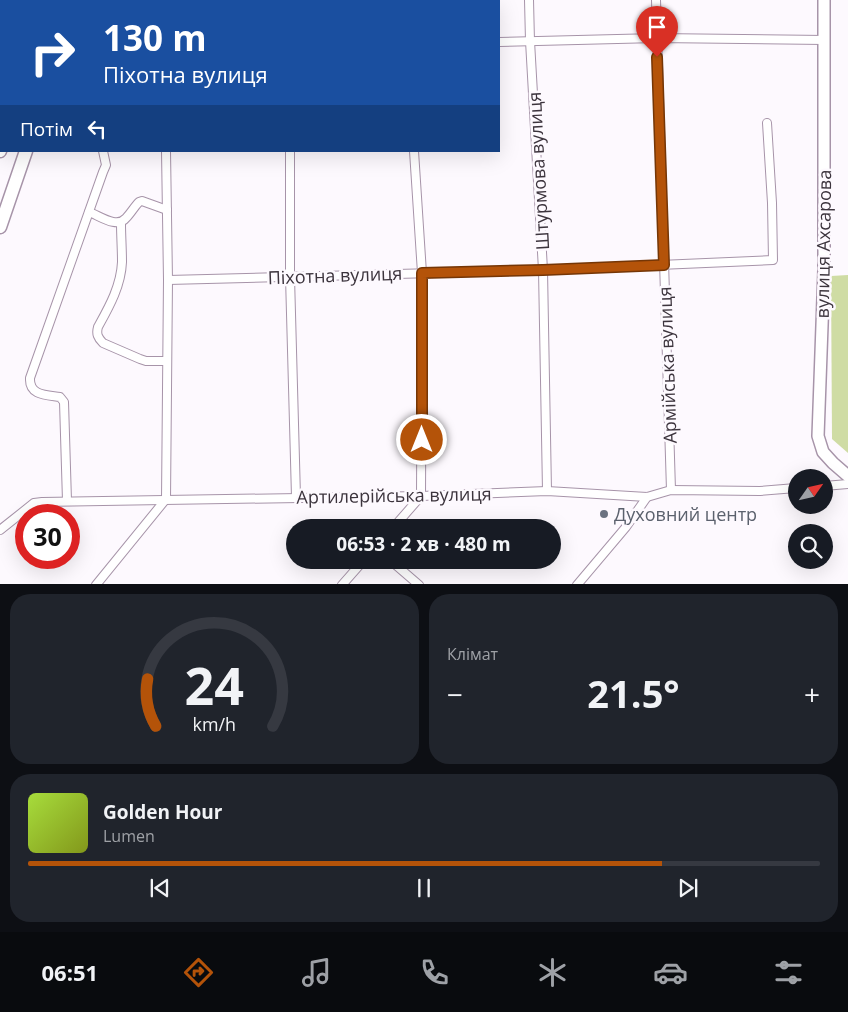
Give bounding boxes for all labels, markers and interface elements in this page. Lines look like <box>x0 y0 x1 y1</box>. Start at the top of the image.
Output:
pin <box>636 6 678 57</box>
icon: arrive <box>643 13 671 41</box>
text: 130 m <box>103 14 207 61</box>
icon: right <box>20 20 85 85</box>
text: Піхотна вулиця <box>103 59 268 89</box>
street label: Штурмова вулиця <box>522 91 554 251</box>
icon: left <box>83 115 111 143</box>
text: Потім <box>20 116 73 142</box>
street label: вулиця Ахсарова <box>810 169 836 319</box>
street label: Піхотна вулиця <box>267 261 403 289</box>
street label: Армійська вулиця <box>652 286 682 444</box>
position arrow <box>395 413 447 465</box>
north arrow <box>788 469 832 514</box>
map controls <box>788 469 833 569</box>
street label: Артилерійська вулиця <box>296 481 492 509</box>
place label: Духовний центр <box>614 502 757 526</box>
speed limit sign: 30 <box>15 504 80 569</box>
marker: Духовний центр <box>598 508 610 520</box>
button: search <box>788 524 833 569</box>
text: 06:53 · 2 хв · 480 m <box>336 531 511 557</box>
text: Клімат <box>447 643 498 665</box>
text: 24 <box>185 649 244 720</box>
text: 21.5° <box>587 667 680 719</box>
text: − <box>447 675 463 713</box>
text: + <box>804 675 820 713</box>
text: km/h <box>193 712 236 736</box>
text: Golden Hour <box>103 799 222 825</box>
text: Lumen <box>103 825 155 847</box>
icon: previous <box>146 874 174 902</box>
icon: pause <box>410 874 438 902</box>
icon: next <box>674 874 702 902</box>
icon: directions <box>181 955 216 990</box>
icon: music <box>299 955 334 990</box>
icon: phone <box>417 955 452 990</box>
icon: climate <box>535 955 570 990</box>
icon: car <box>653 955 688 990</box>
icon: filters <box>771 955 806 990</box>
text: 06:51 <box>42 957 98 987</box>

